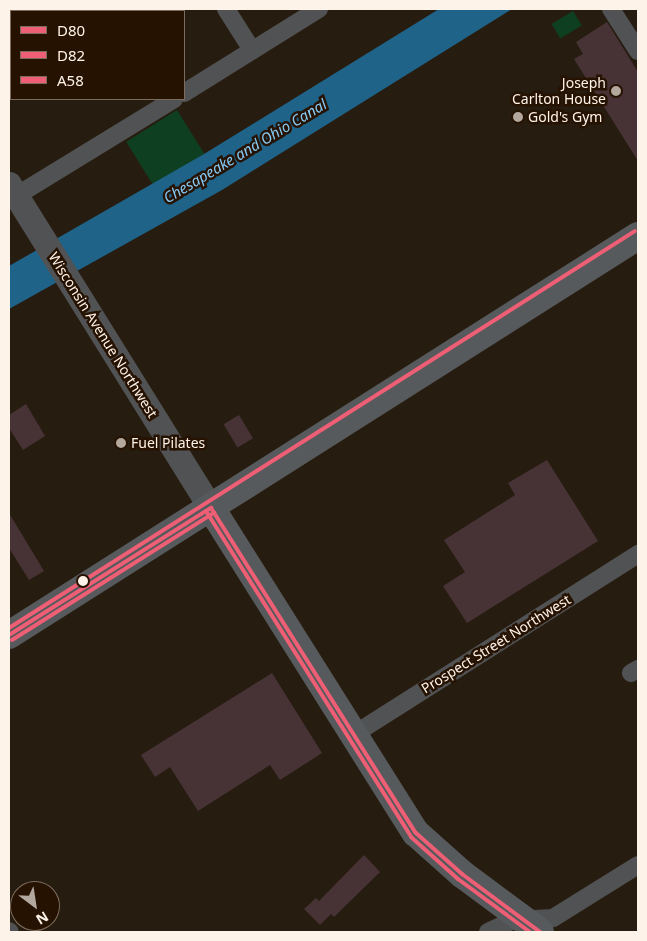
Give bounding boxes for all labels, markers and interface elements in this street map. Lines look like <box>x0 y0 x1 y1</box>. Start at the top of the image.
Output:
legend <box>10 10 185 100</box>
text: D80 <box>57 20 85 40</box>
text: D82 <box>57 45 85 65</box>
text: A58 <box>57 70 84 90</box>
place label: Joseph Carlton House <box>512 75 606 108</box>
marker: Joseph Carlton House <box>610 85 622 97</box>
water label: Chesapeake and Ohio Canal <box>160 95 330 207</box>
place label: Gold's Gym <box>528 109 602 125</box>
marker: Gold's Gym <box>512 111 524 123</box>
street label: Wisconsin Avenue Northwest <box>45 249 161 421</box>
place label: Fuel Pilates <box>131 435 205 451</box>
marker: Fuel Pilates <box>115 437 127 449</box>
unlabelled marker <box>78 576 88 586</box>
street label: Prospect Street Northwest <box>418 591 574 697</box>
north arrow <box>10 881 60 931</box>
text: N <box>33 907 52 930</box>

